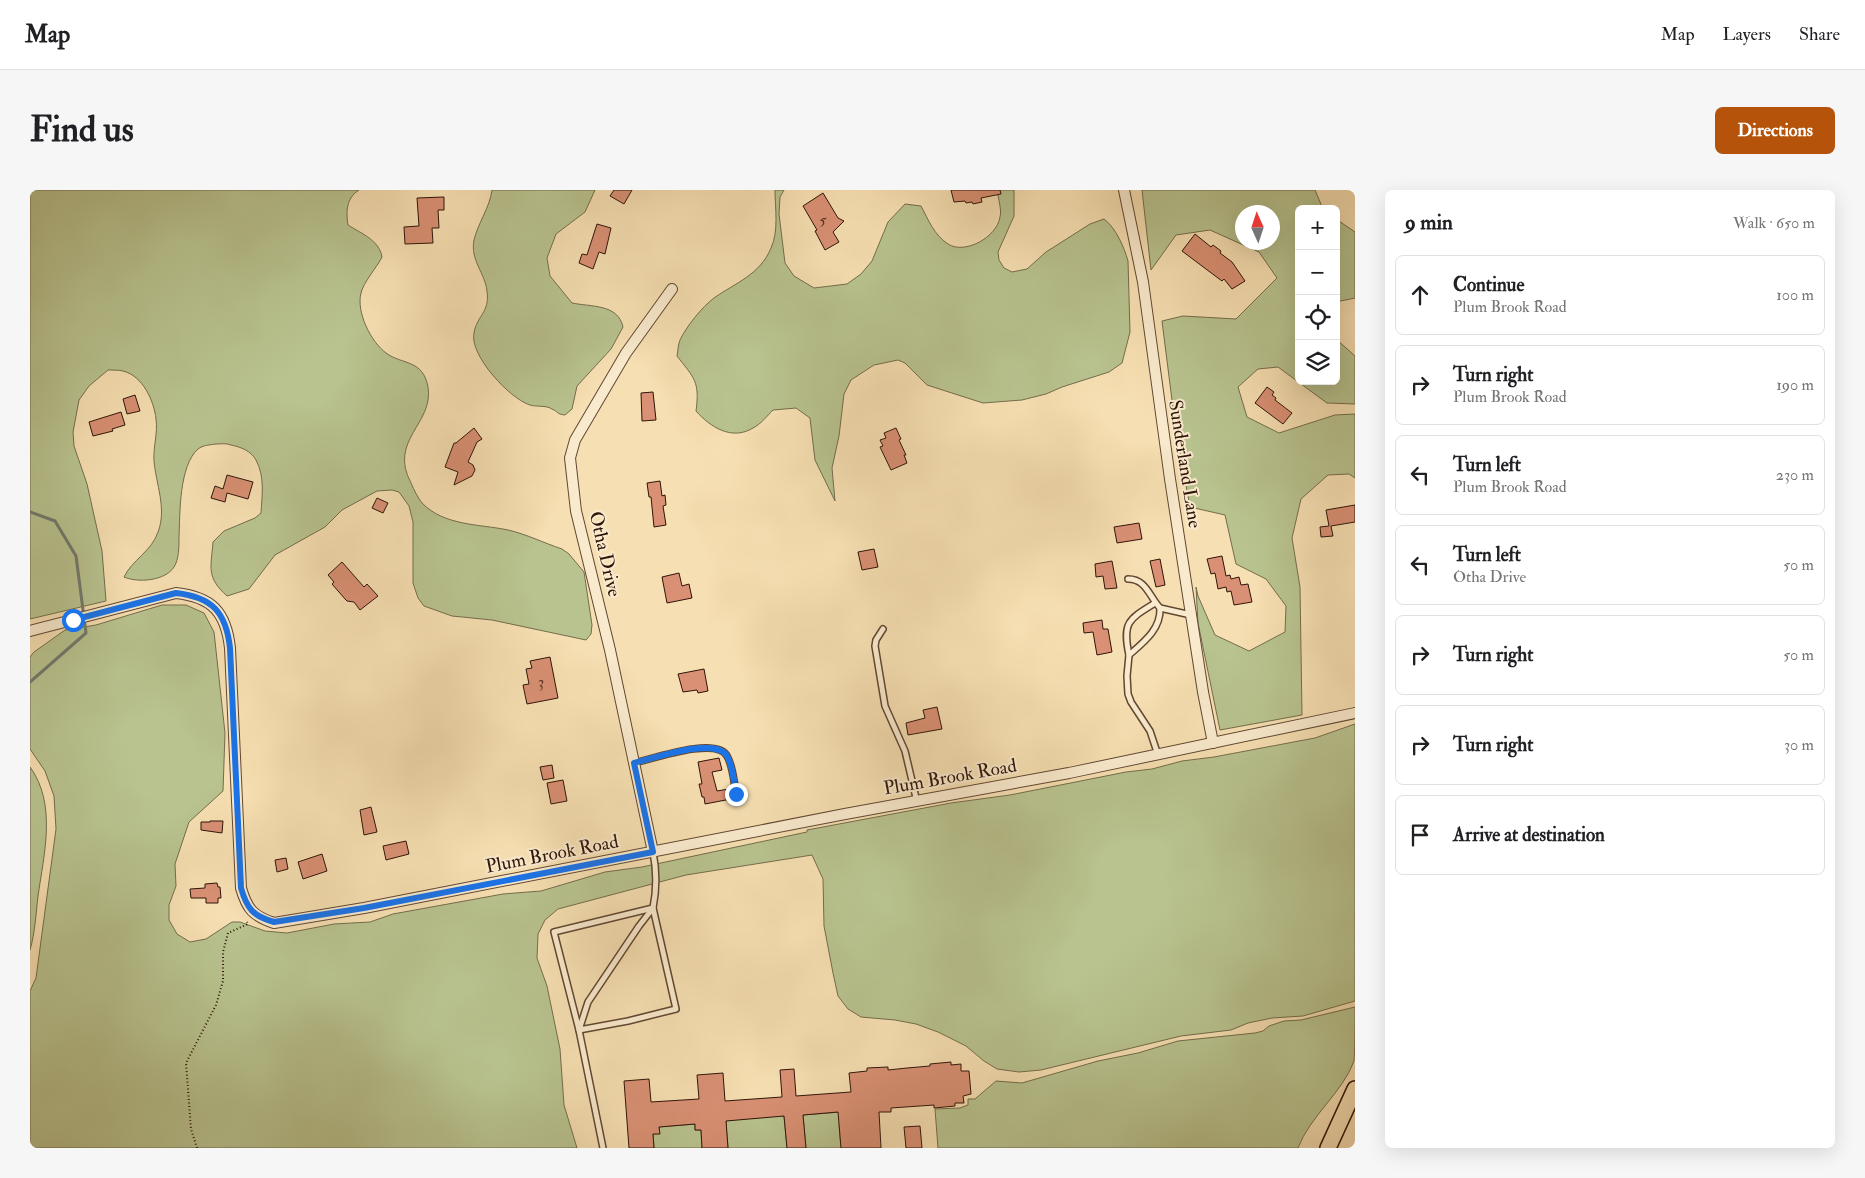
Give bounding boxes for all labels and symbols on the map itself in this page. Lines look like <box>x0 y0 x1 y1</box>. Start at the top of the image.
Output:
north arrow <box>1235 205 1280 250</box>
house number: 5 <box>819 210 827 230</box>
street label: Sunderland Lane <box>1163 398 1207 530</box>
street label: Otha Drive <box>584 509 626 599</box>
route start <box>62 609 85 632</box>
house number: 3 <box>538 672 544 692</box>
street label: Plum Brook Road <box>881 753 1019 801</box>
route end <box>725 783 748 806</box>
street label: Plum Brook Road <box>484 829 621 879</box>

